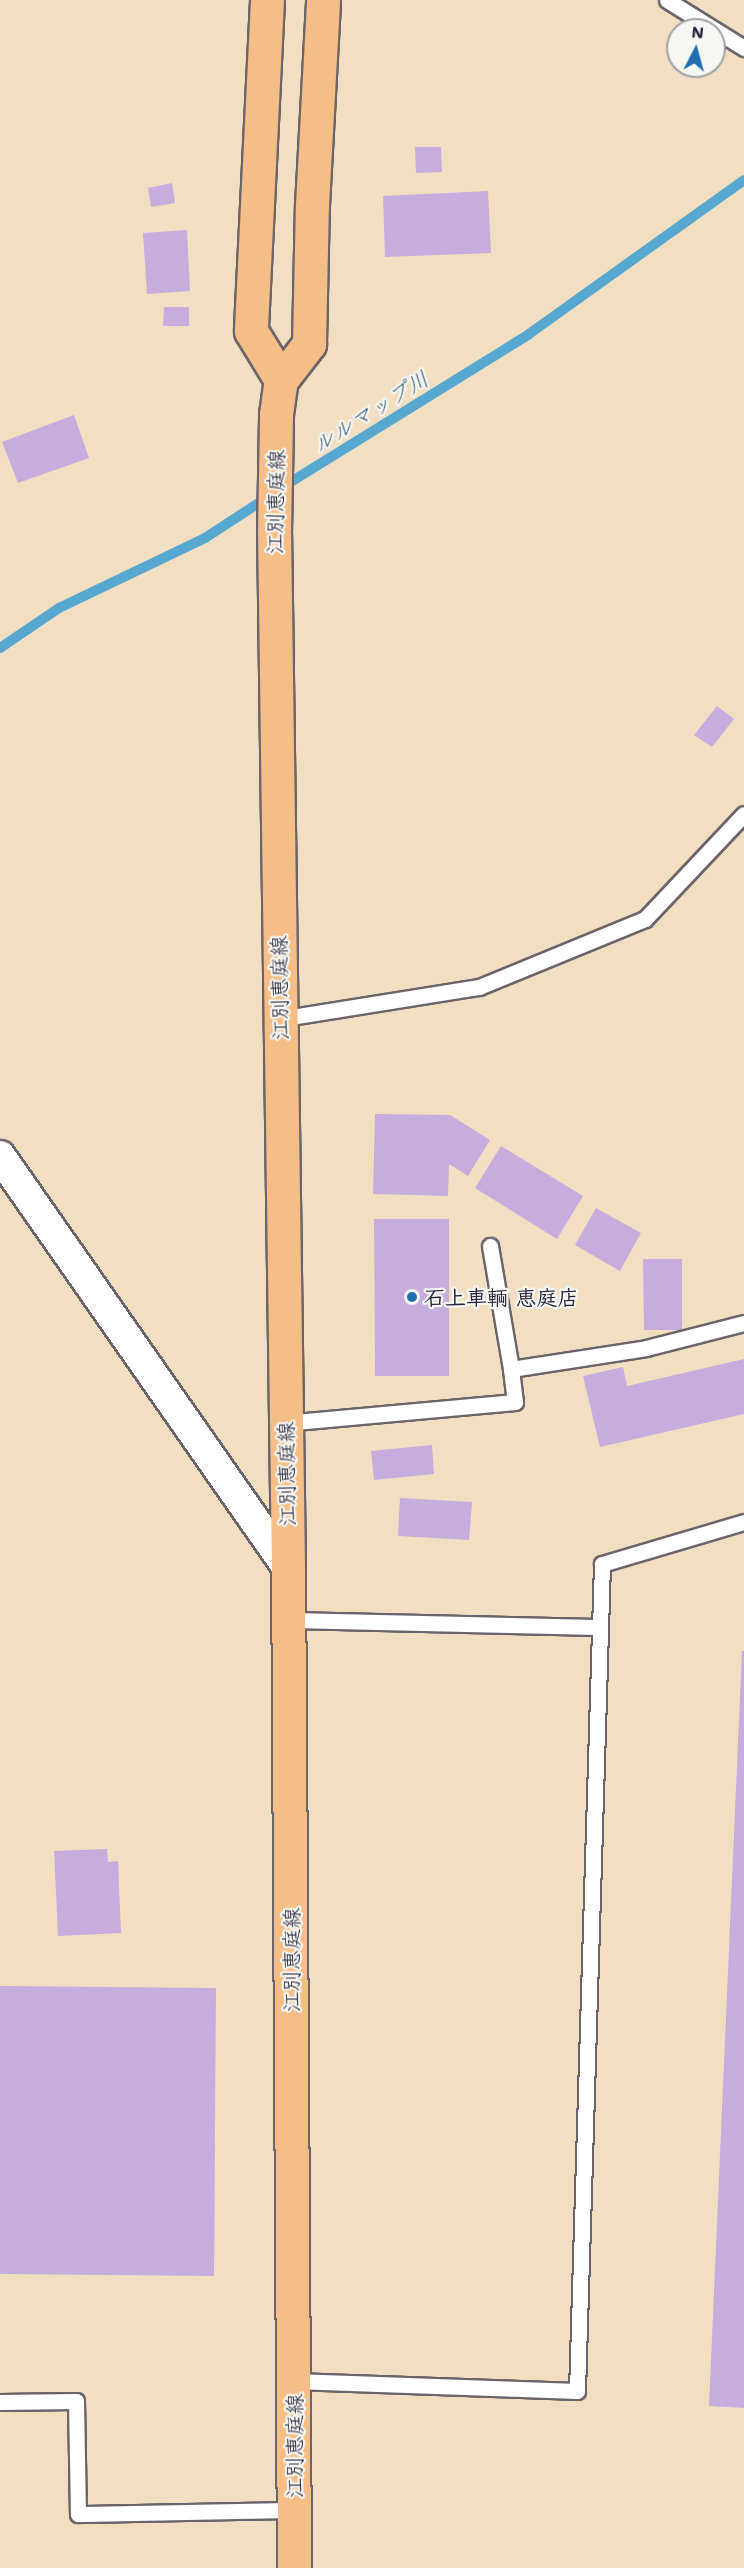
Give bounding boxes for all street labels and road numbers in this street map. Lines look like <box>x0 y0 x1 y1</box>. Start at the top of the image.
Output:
street label: 江別恵庭線 <box>261 449 289 555</box>
street label: 江別恵庭線 <box>265 935 293 1041</box>
street label: 江別恵庭線 <box>272 1421 300 1527</box>
street label: 江別恵庭線 <box>278 1908 304 2012</box>
street label: 江別恵庭線 <box>281 2394 307 2498</box>

